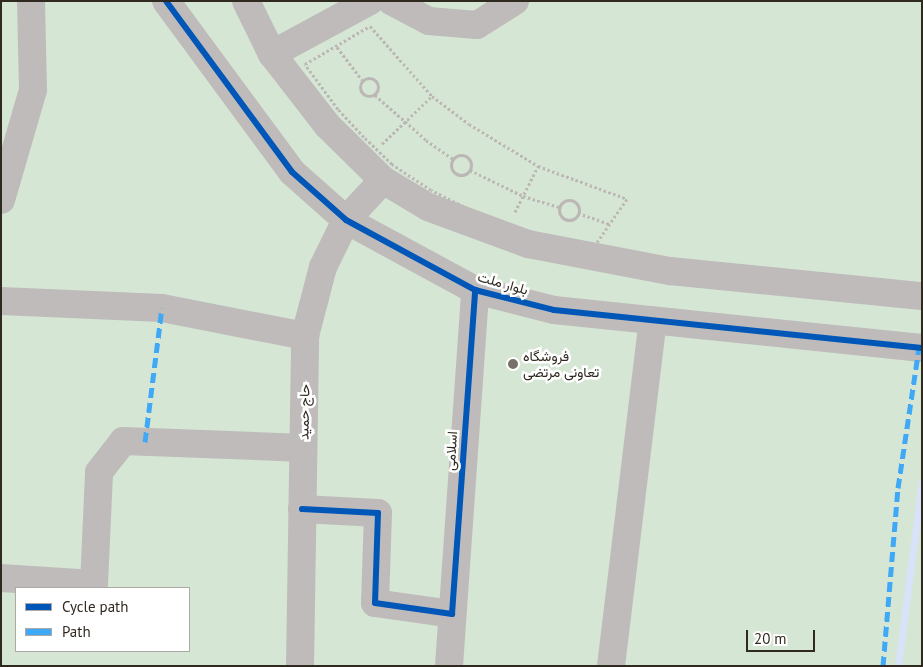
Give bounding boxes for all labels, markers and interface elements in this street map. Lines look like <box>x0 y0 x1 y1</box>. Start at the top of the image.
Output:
street label: بلوار ملت <box>476 268 530 298</box>
place label: فروشگاه تعاونی مرتضی <box>523 348 599 381</box>
marker: فروشگاه تعاونی مرتضی <box>507 358 519 370</box>
street label: حاج حمید <box>295 384 313 440</box>
street label: اسلامی <box>441 431 461 471</box>
legend <box>15 587 190 652</box>
text: Cycle path <box>62 597 128 616</box>
scale bar <box>748 620 817 652</box>
text: Path <box>62 622 91 641</box>
text: 20 m <box>754 629 787 648</box>

